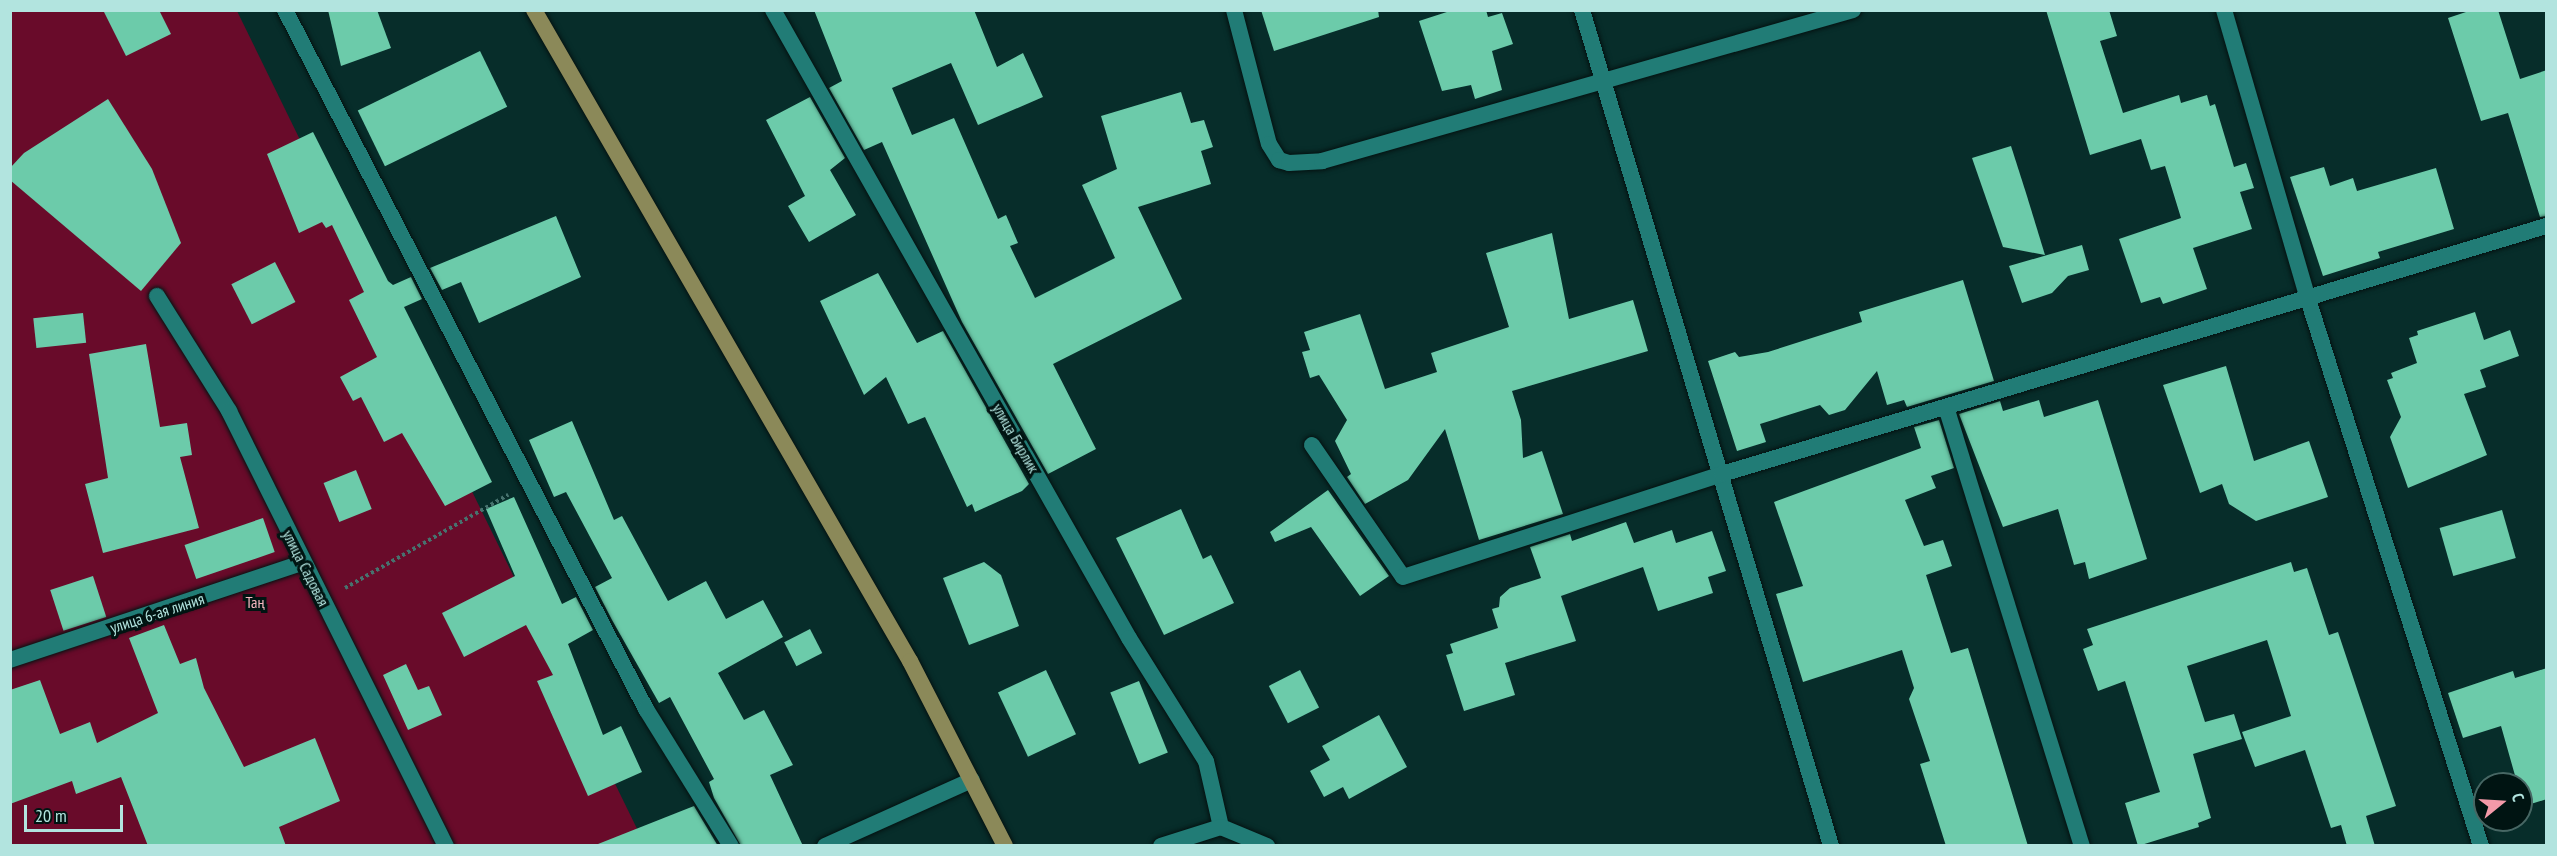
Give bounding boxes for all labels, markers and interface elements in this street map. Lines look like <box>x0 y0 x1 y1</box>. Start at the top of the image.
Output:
street label: улица Бирлик <box>988 400 1044 476</box>
street label: улица Садовая <box>279 527 333 609</box>
street label: улица 6-ая линия <box>108 589 206 637</box>
park label: Таң <box>245 592 265 612</box>
north arrow <box>2473 772 2533 832</box>
text: С <box>2508 790 2529 804</box>
scale bar <box>27 793 126 831</box>
text: 20 m <box>35 804 67 827</box>

